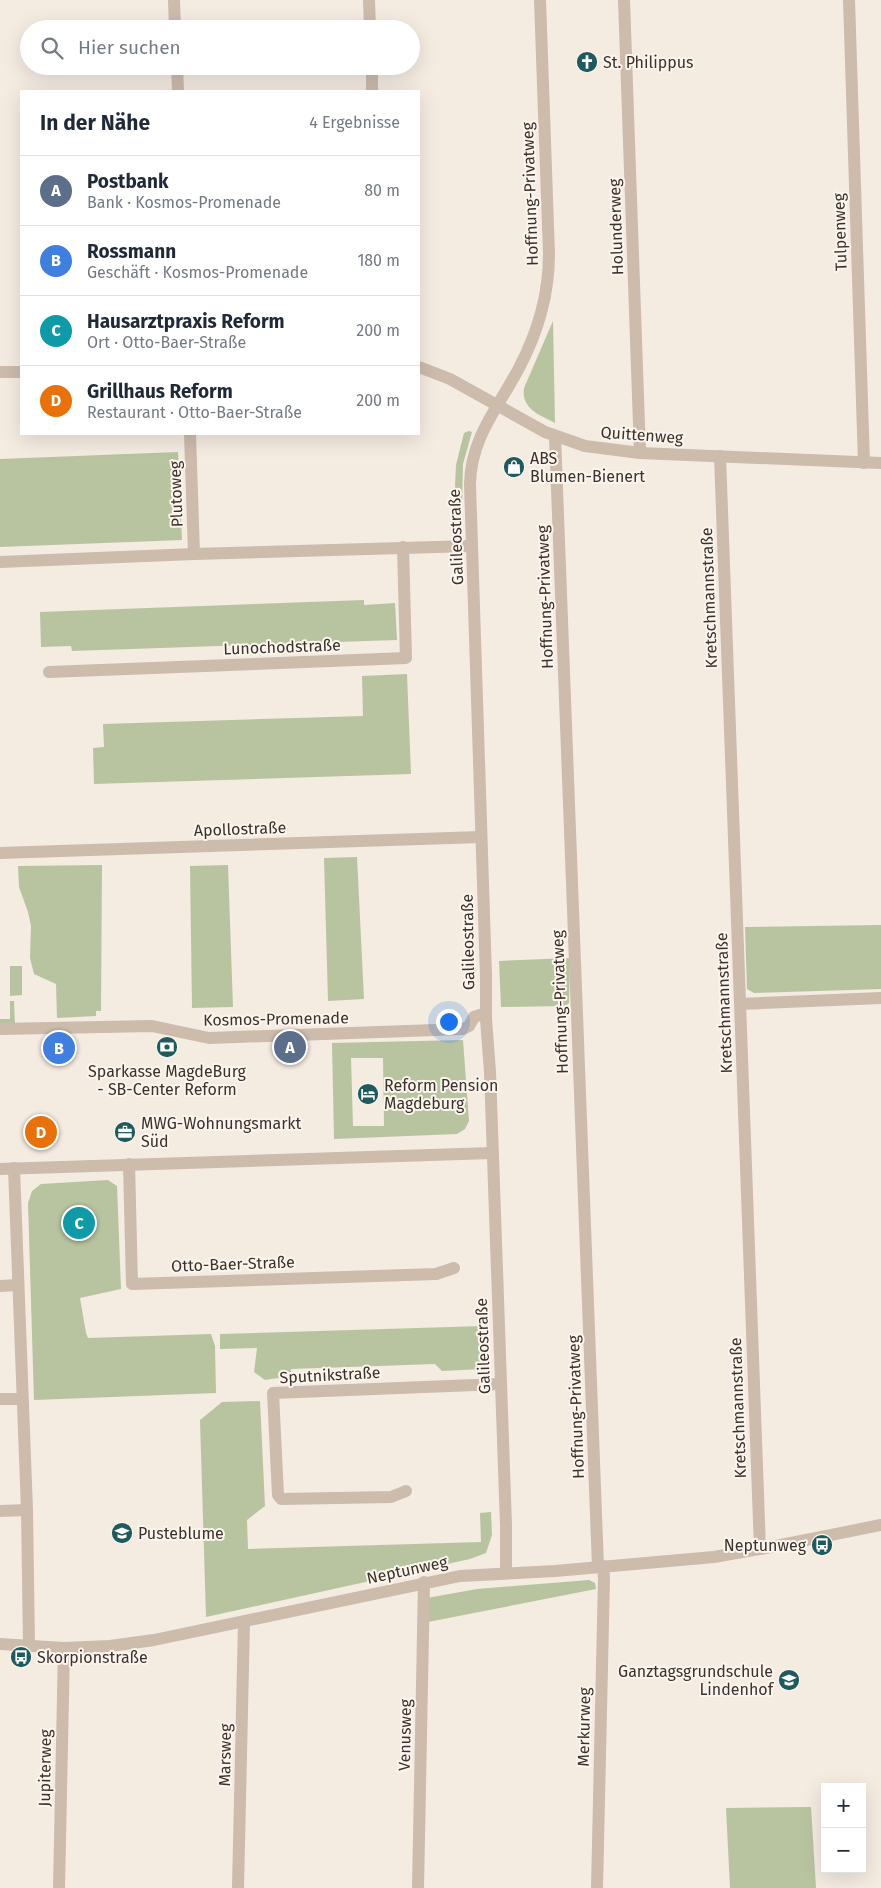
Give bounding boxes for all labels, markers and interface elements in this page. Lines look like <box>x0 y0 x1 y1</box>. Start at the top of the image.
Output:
search box <box>20 20 420 75</box>
icon: search <box>38 34 66 62</box>
text: Hier suchen <box>78 36 181 59</box>
church icon: St. Philippus <box>575 50 599 74</box>
place label: St. Philippus <box>603 53 694 72</box>
text: In der Nähe <box>40 110 150 136</box>
text: 4 Ergebnisse <box>309 113 400 132</box>
street label: Hoffnung-Privatweg <box>518 121 542 266</box>
text: Postbank <box>87 170 168 193</box>
street label: Holunderweg <box>605 178 627 276</box>
text: A <box>51 181 61 200</box>
text: 80 m <box>364 181 400 200</box>
street label: Tulpenweg <box>829 192 851 271</box>
text: Bank · Kosmos-Promenade <box>87 193 281 212</box>
text: Rossmann <box>87 240 176 263</box>
text: B <box>51 251 61 270</box>
text: 180 m <box>357 251 400 270</box>
text: Geschäft · Kosmos-Promenade <box>87 263 308 282</box>
text: Hausarztpraxis Reform <box>87 310 285 333</box>
text: C <box>51 321 61 340</box>
text: 200 m <box>356 321 400 340</box>
text: Ort · Otto-Baer-Straße <box>87 333 246 352</box>
text: Grillhaus Reform <box>87 380 233 403</box>
text: D <box>51 391 61 410</box>
text: 200 m <box>356 391 400 410</box>
text: Restaurant · Otto-Baer-Straße <box>87 403 302 422</box>
street label: Quittenweg <box>600 423 685 447</box>
place label: ABS Blumen-Bienert <box>530 449 645 486</box>
shop icon: ABS Blumen-Bienert <box>502 455 526 479</box>
street label: Plutoweg <box>165 460 187 528</box>
street label: Galileostraße <box>445 489 467 585</box>
street label: Hoffnung-Privatweg <box>533 524 557 669</box>
street label: Kretschmannstraße <box>697 527 721 669</box>
street label: Lunochodstraße <box>223 635 341 659</box>
street label: Apollostraße <box>193 818 287 840</box>
street label: Galileostraße <box>458 894 478 990</box>
street label: Hoffnung-Privatweg <box>548 929 572 1074</box>
street label: Kretschmannstraße <box>712 932 736 1074</box>
street label: Kosmos-Promenade <box>203 1008 349 1030</box>
your location <box>436 1009 462 1035</box>
pin: A <box>274 1028 306 1066</box>
pin: B <box>43 1029 75 1067</box>
bank icon: Sparkasse MagdeBurg - SB-Center Reform <box>155 1035 179 1059</box>
place label: Sparkasse MagdeBurg - SB-Center Reform <box>88 1062 247 1099</box>
place label: Reform Pension Magdeburg <box>384 1076 498 1113</box>
hotel icon: Reform Pension Magdeburg <box>356 1082 380 1106</box>
pin: D <box>25 1113 57 1151</box>
place label: MWG-Wohnungsmarkt Süd <box>141 1114 302 1151</box>
office icon: MWG-Wohnungsmarkt Süd <box>113 1120 137 1144</box>
pin: C <box>63 1204 95 1242</box>
street label: Otto-Baer-Straße <box>171 1252 295 1276</box>
street label: Galileostraße <box>472 1298 494 1394</box>
street label: Hoffnung-Privatweg <box>564 1334 588 1479</box>
street label: Kretschmannstraße <box>726 1337 750 1479</box>
street label: Sputnikstraße <box>279 1363 381 1387</box>
school or university icon: Pusteblume <box>110 1521 134 1545</box>
place label: Pusteblume <box>138 1524 224 1543</box>
bus stop icon: Neptunweg <box>810 1533 834 1557</box>
place label: Neptunweg <box>724 1536 807 1555</box>
street label: Neptunweg <box>365 1552 450 1588</box>
bus stop icon: Skorpionstraße <box>9 1645 33 1669</box>
place label: Skorpionstraße <box>37 1648 148 1667</box>
place label: Ganztagsgrundschule Lindenhof <box>618 1662 775 1699</box>
school or university icon: Ganztagsgrundschule Lindenhof <box>777 1668 801 1692</box>
street label: Merkurweg <box>574 1686 594 1767</box>
street label: Venusweg <box>395 1698 415 1771</box>
street label: Marsweg <box>215 1723 235 1787</box>
street label: Jupiterweg <box>35 1729 55 1807</box>
map controls <box>821 1783 866 1873</box>
button: + <box>821 1783 866 1828</box>
button: − <box>821 1828 866 1873</box>

